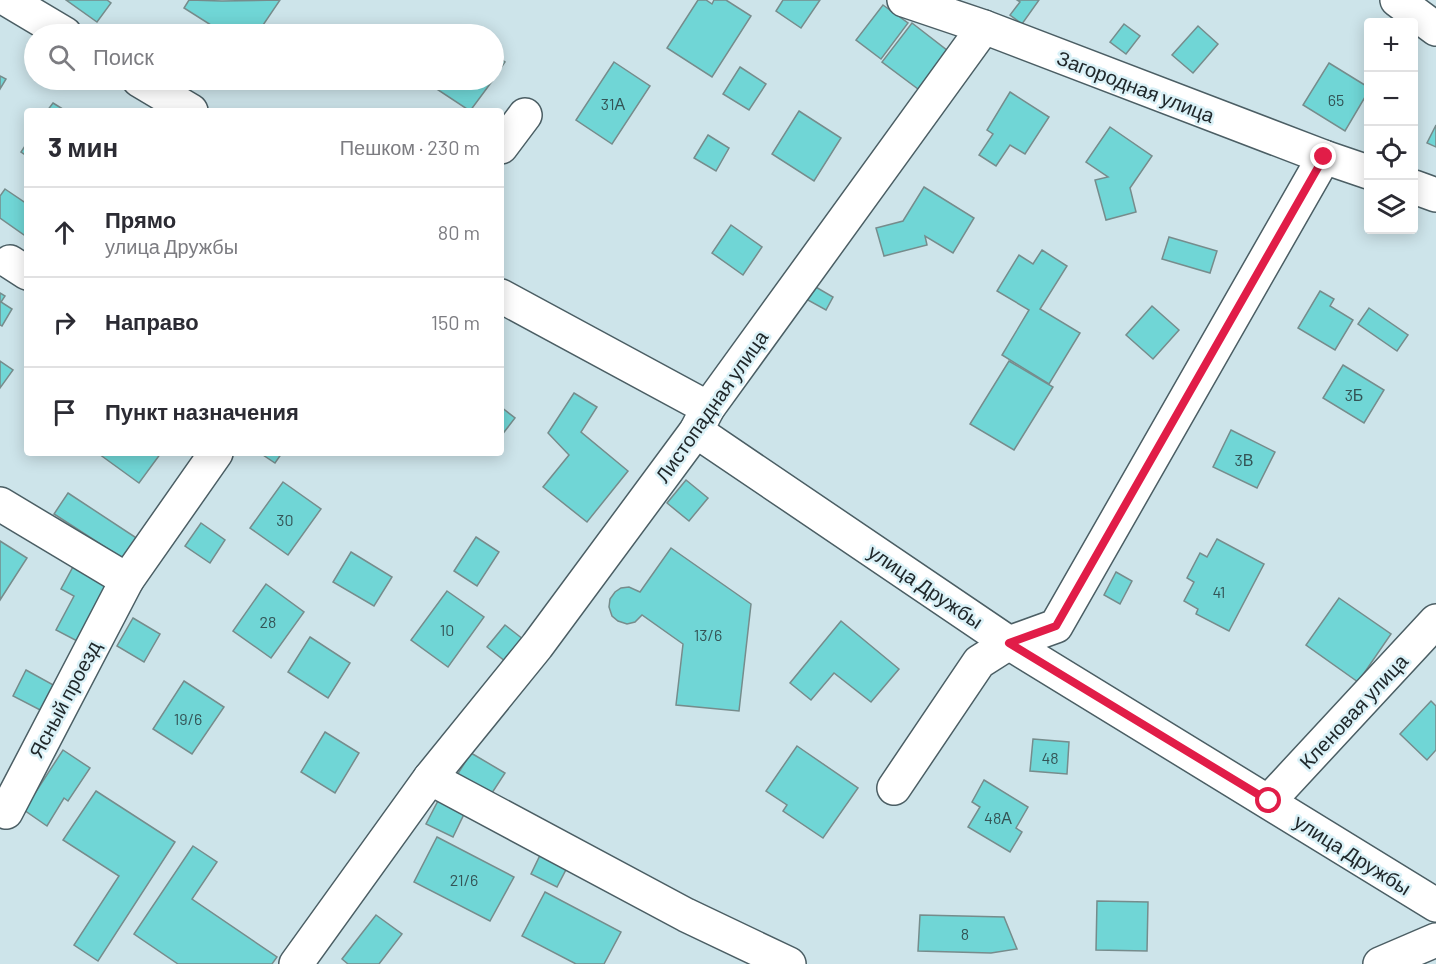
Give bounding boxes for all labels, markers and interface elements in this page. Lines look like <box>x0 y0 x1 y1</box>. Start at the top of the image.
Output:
map controls <box>1364 18 1418 234</box>
button: + <box>1364 18 1418 72</box>
search box <box>24 24 504 90</box>
icon: search <box>45 41 78 74</box>
text: Поиск <box>93 43 154 69</box>
street label: Загородная улица <box>1054 45 1219 127</box>
button: − <box>1364 72 1418 126</box>
house number: 65 <box>1328 90 1344 109</box>
house number: 31А <box>601 94 626 113</box>
button: locate <box>1364 126 1418 180</box>
text: 3 мин <box>48 131 118 162</box>
text: Пешком · 230 m <box>340 135 480 159</box>
route end <box>1310 143 1336 169</box>
button: layers <box>1364 180 1418 234</box>
text: Прямо <box>105 206 176 232</box>
icon: ahead <box>48 216 81 249</box>
text: 80 m <box>438 220 480 244</box>
text: улица Дружбы <box>105 234 238 258</box>
icon: right <box>48 306 81 339</box>
text: Направо <box>105 308 199 334</box>
text: 150 m <box>431 310 480 334</box>
street label: Листопадная улица <box>650 325 773 487</box>
house number: 3Б <box>1345 385 1363 404</box>
icon: arrive <box>48 396 81 429</box>
text: Пункт назначения <box>105 398 299 424</box>
house number: 3В <box>1235 450 1253 469</box>
house number: 30 <box>276 510 294 529</box>
street label: улица Дружбы <box>864 539 988 633</box>
house number: 41 <box>1213 582 1225 601</box>
house number: 28 <box>260 612 276 631</box>
house number: 10 <box>440 620 454 639</box>
house number: 13/6 <box>694 625 722 644</box>
street label: Ясный проезд <box>23 636 105 762</box>
street label: Кленовая улица <box>1294 648 1413 773</box>
house number: 19/6 <box>174 709 202 728</box>
house number: 48 <box>1041 748 1059 767</box>
route start <box>1255 787 1281 813</box>
house number: 48А <box>984 808 1012 827</box>
street label: улица Дружбы <box>1290 809 1416 899</box>
house number: 21/6 <box>450 870 478 889</box>
house number: 8 <box>961 924 969 943</box>

